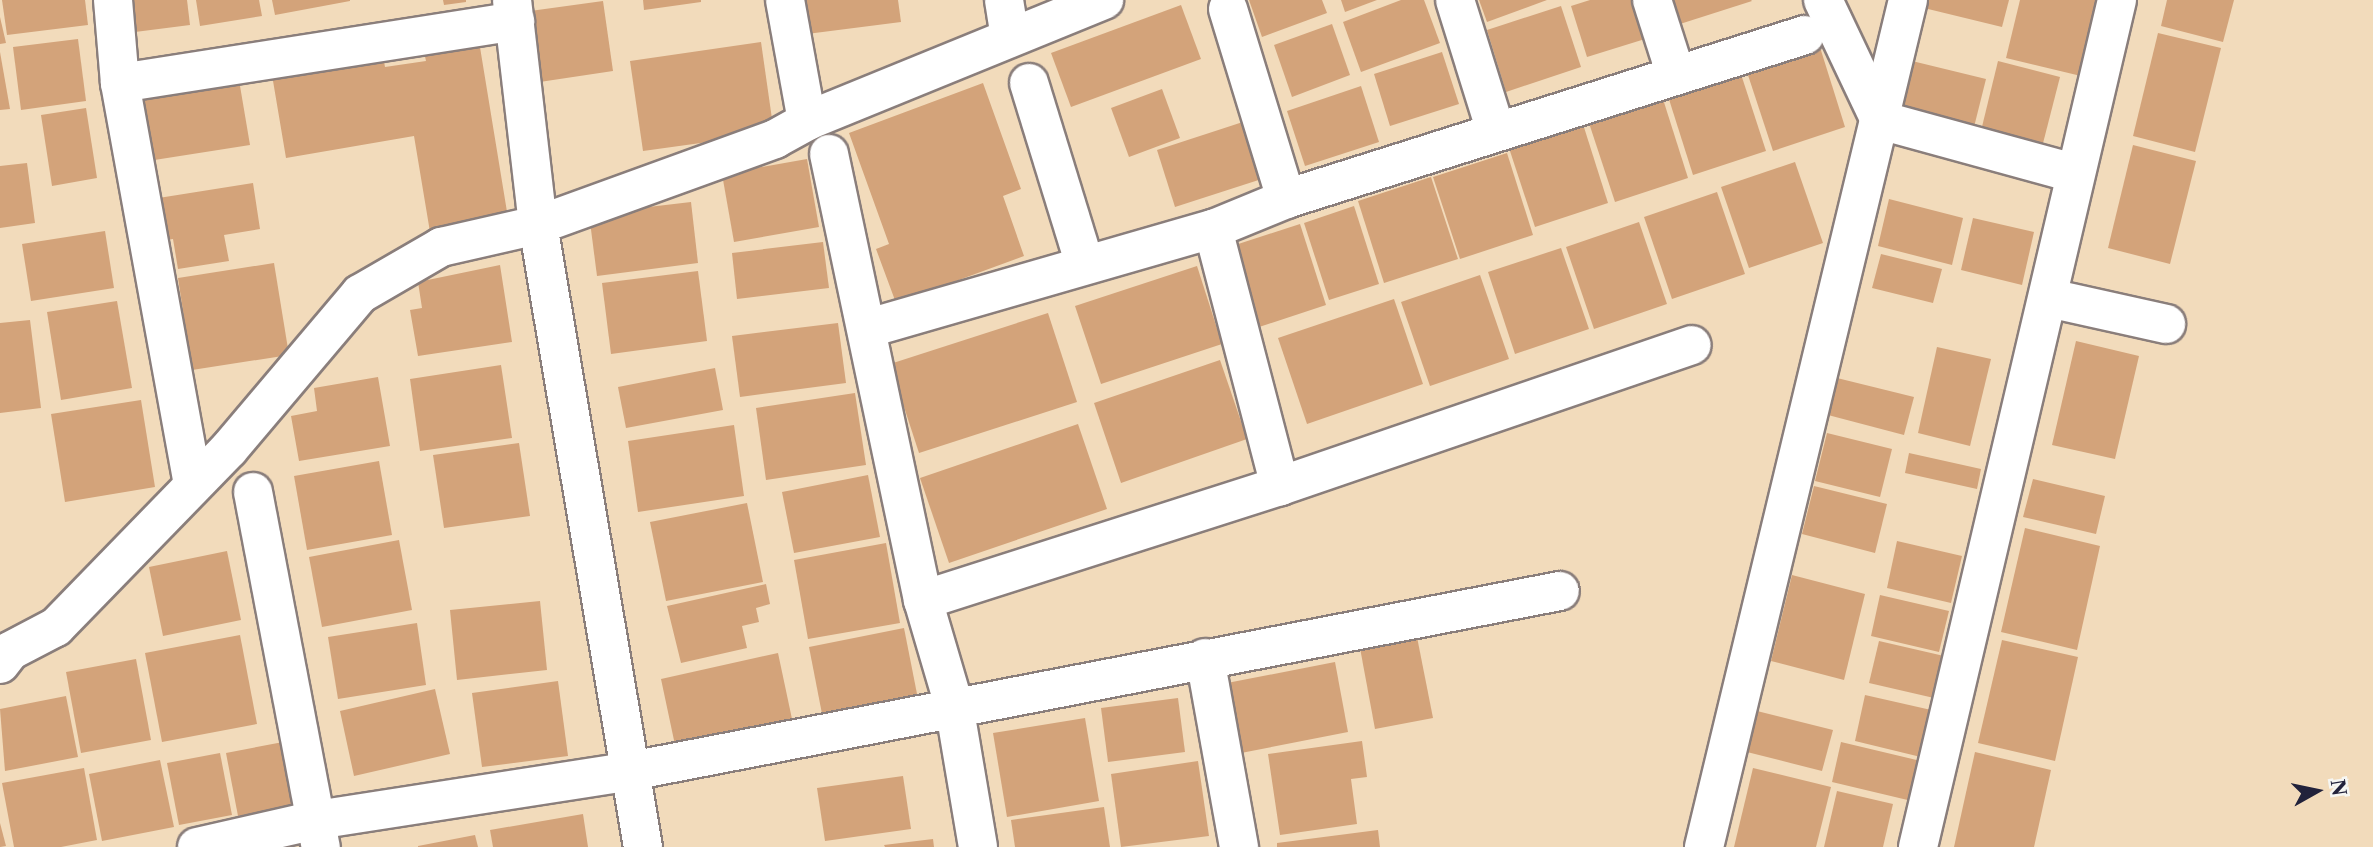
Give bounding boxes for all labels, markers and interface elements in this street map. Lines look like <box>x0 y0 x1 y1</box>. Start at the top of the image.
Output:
north arrow <box>2282 756 2352 826</box>
text: N <box>2326 778 2351 798</box>

